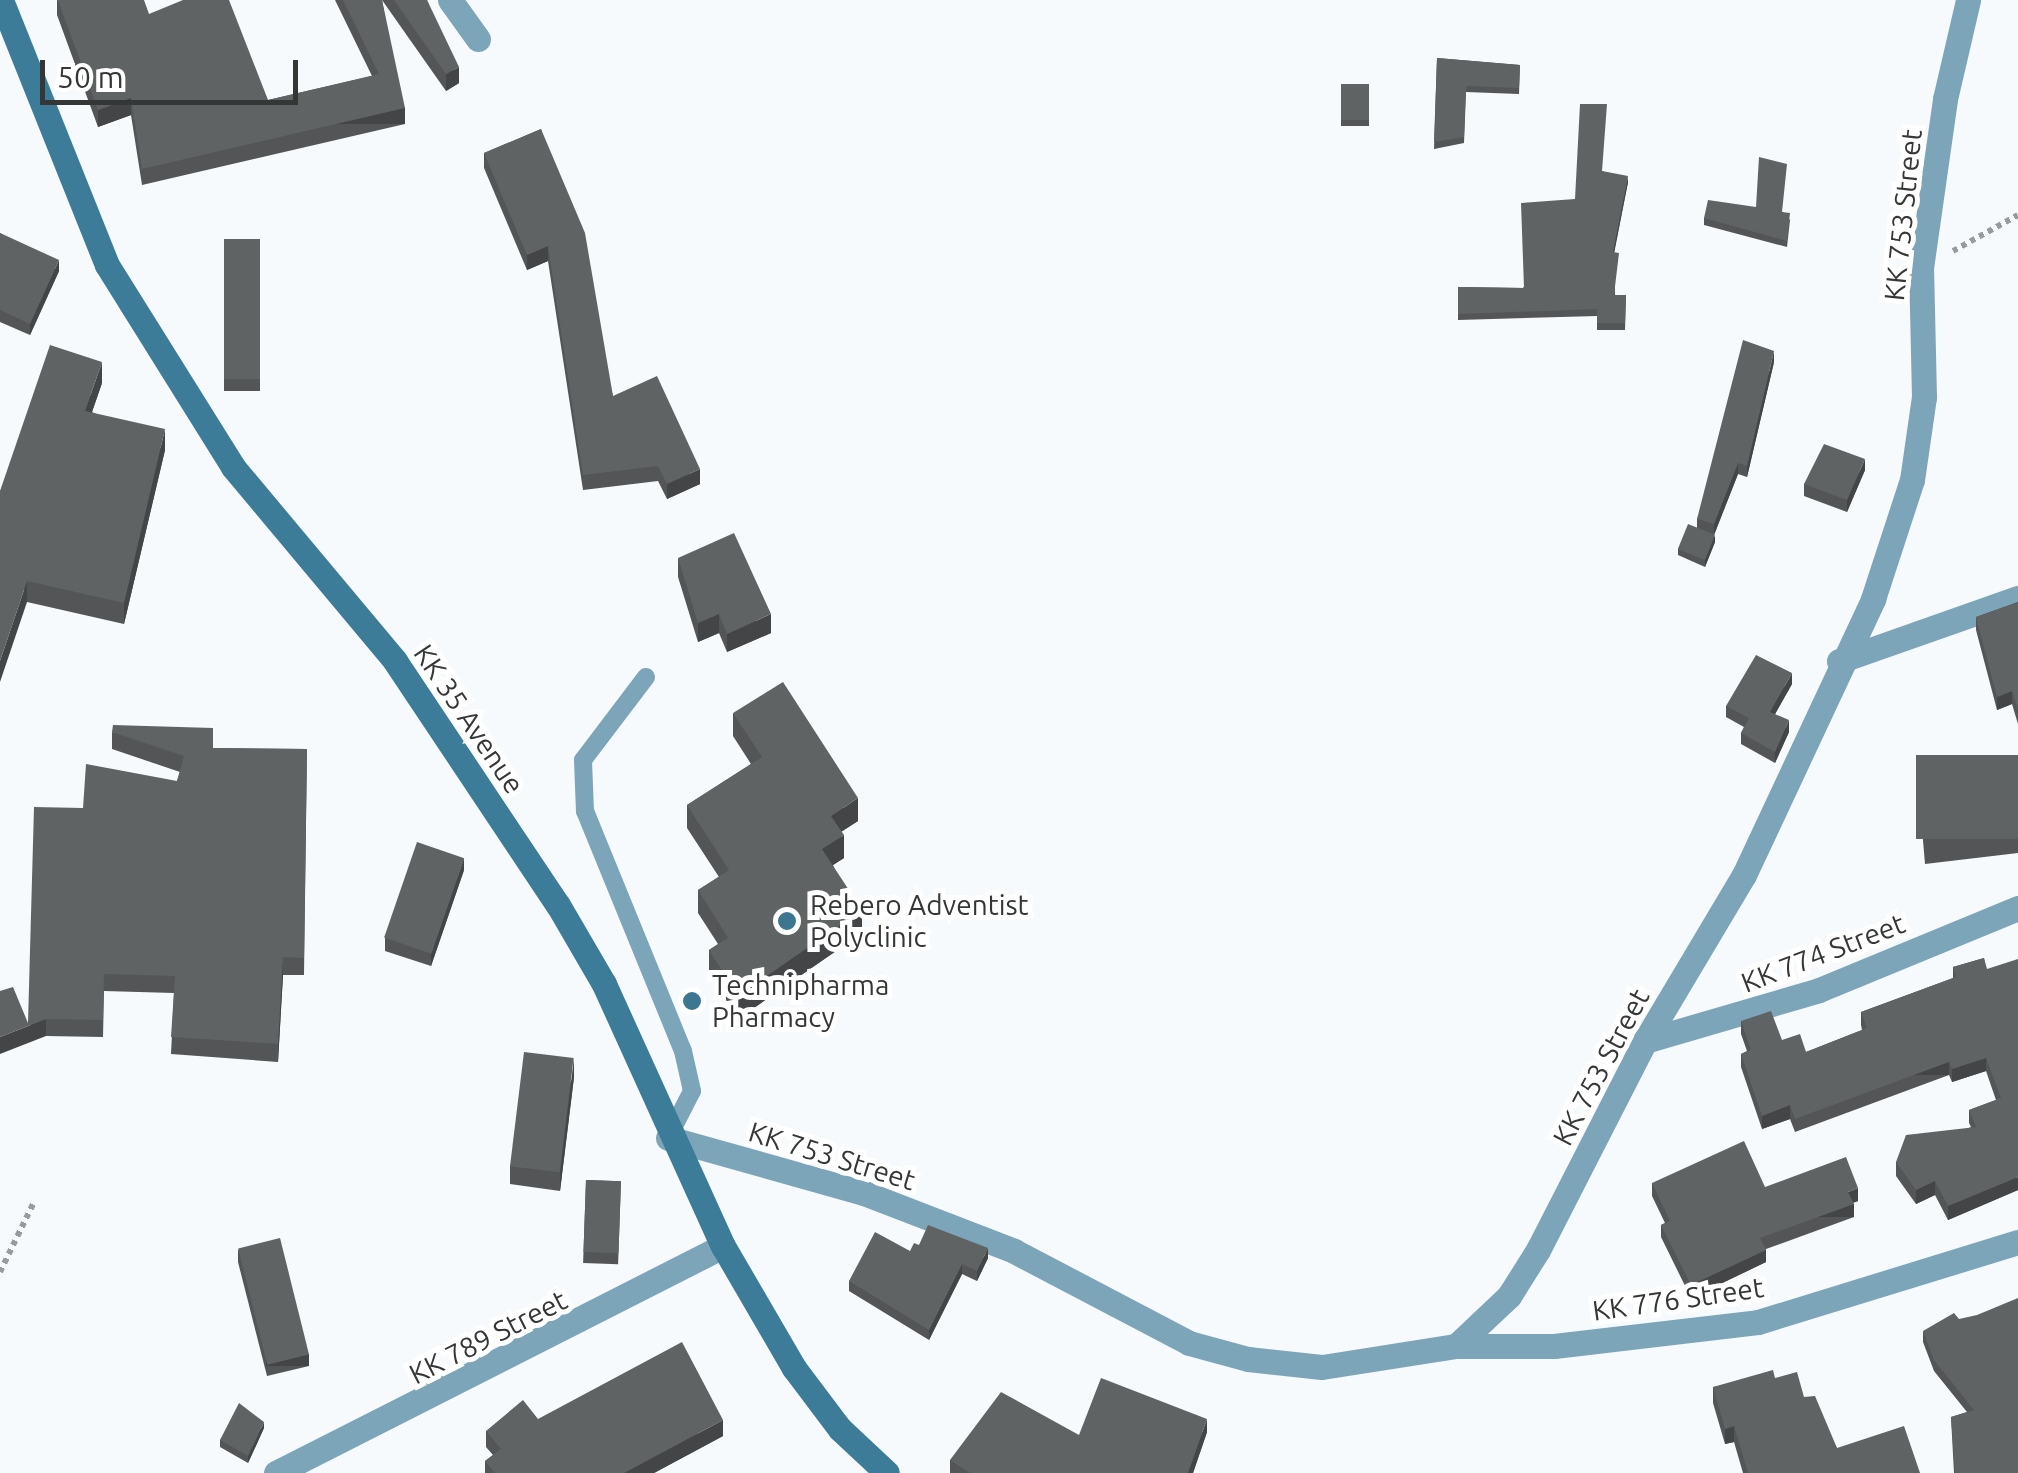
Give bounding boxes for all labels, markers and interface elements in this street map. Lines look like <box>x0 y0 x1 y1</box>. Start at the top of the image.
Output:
scale bar <box>45 40 302 102</box>
text: 50 m <box>57 60 124 94</box>
street label: KK 753 Street <box>1877 127 1929 303</box>
street label: KK 35 Avenue <box>407 638 531 800</box>
place label: Rebero Adventist Polyclinic <box>810 888 1029 954</box>
street label: KK 774 Street <box>1736 906 1910 1000</box>
marker: Rebero Adventist Polyclinic <box>774 908 800 934</box>
place label: Technipharma Pharmacy <box>712 968 889 1034</box>
street label: KK 753 Street <box>1546 983 1656 1151</box>
marker: Technipharma Pharmacy <box>681 990 703 1012</box>
street label: KK 753 Street <box>745 1115 919 1197</box>
street label: KK 776 Street <box>1590 1270 1766 1328</box>
street label: KK 789 Street <box>404 1283 572 1391</box>

